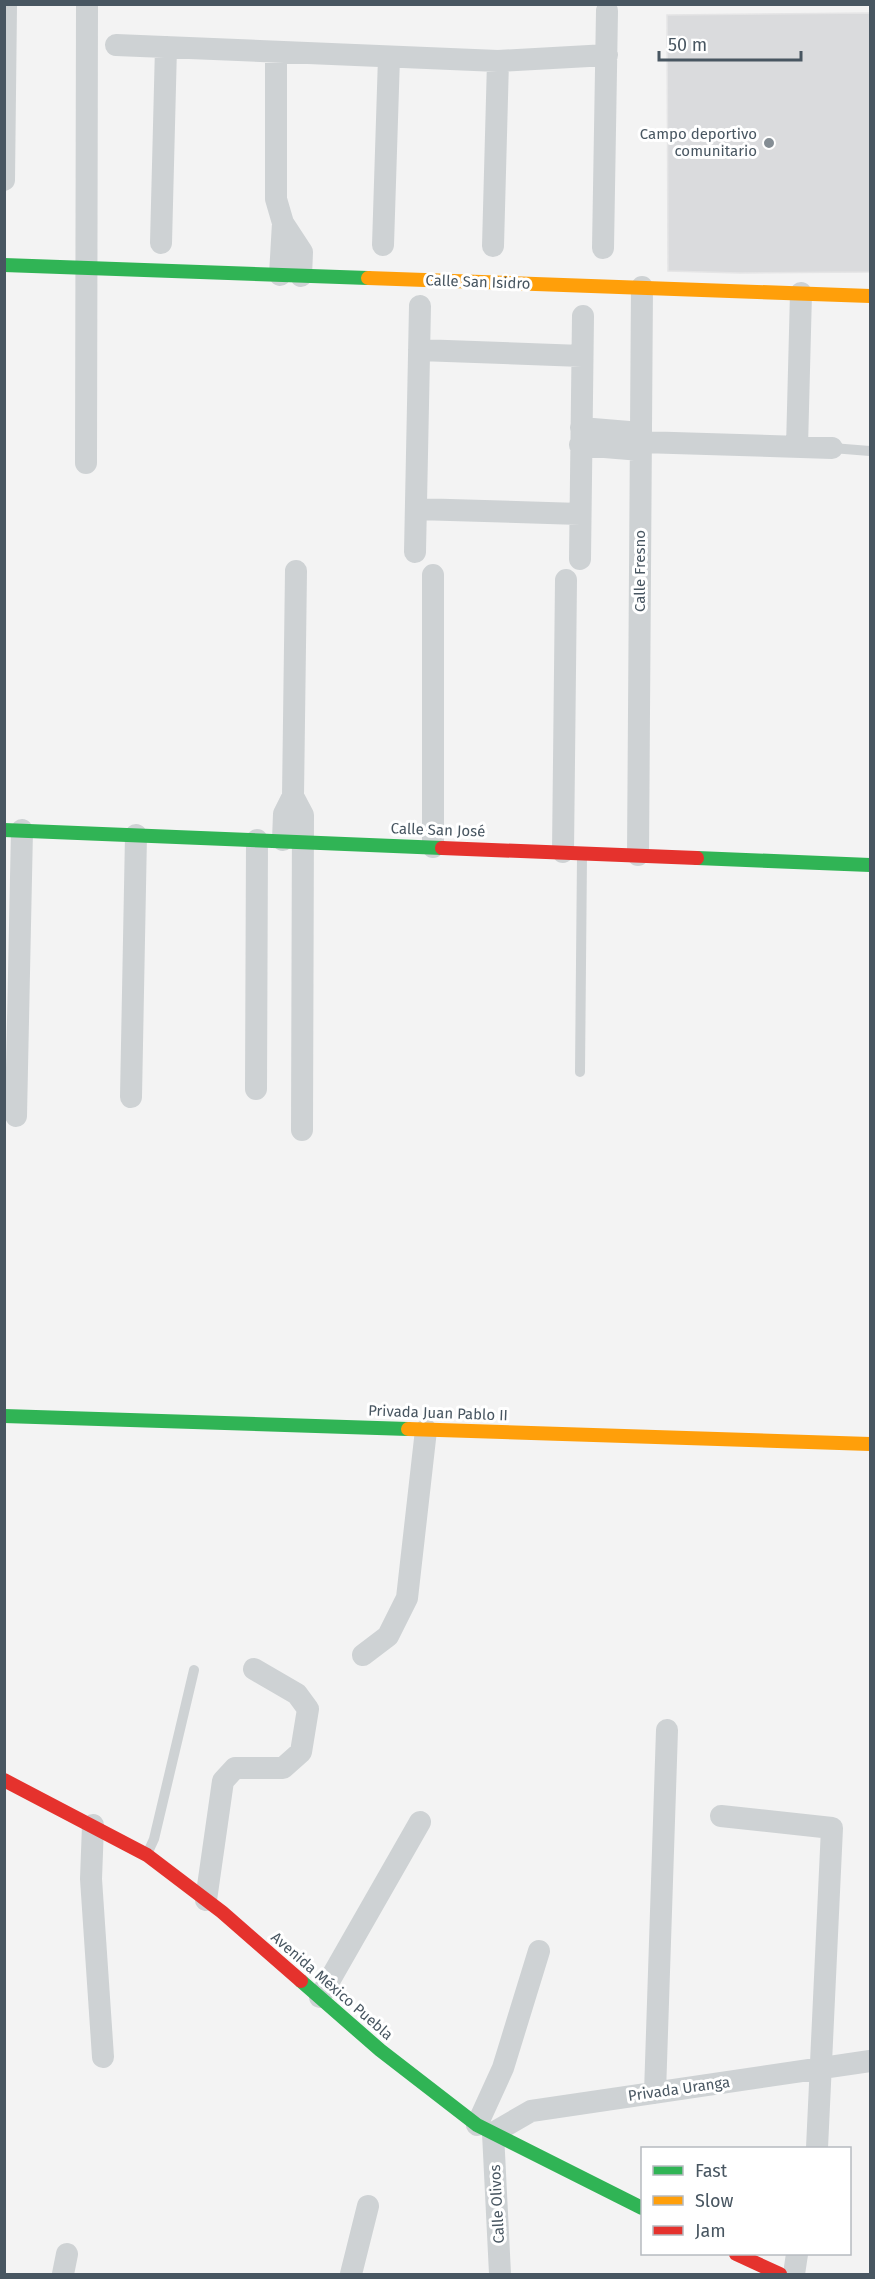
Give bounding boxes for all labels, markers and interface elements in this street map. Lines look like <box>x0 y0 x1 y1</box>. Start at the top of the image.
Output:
scale bar <box>659 24 802 62</box>
text: 50 m <box>668 34 707 56</box>
place label: Campo deportivo comunitario <box>640 125 757 160</box>
marker: Campo deportivo comunitario <box>762 136 776 150</box>
street label: Calle San Isidro <box>425 271 531 293</box>
street label: Calle Fresno <box>631 530 649 612</box>
street label: Calle San José <box>390 819 486 841</box>
street label: Privada Juan Pablo II <box>368 1402 508 1424</box>
street label: Avenida México Puebla <box>267 1928 397 2044</box>
street label: Privada Uranga <box>627 2073 731 2105</box>
legend <box>641 2147 851 2255</box>
text: Fast <box>695 2160 728 2182</box>
street label: Calle Olivos <box>486 2164 508 2244</box>
text: Slow <box>695 2190 734 2212</box>
text: Jam <box>695 2220 726 2242</box>

